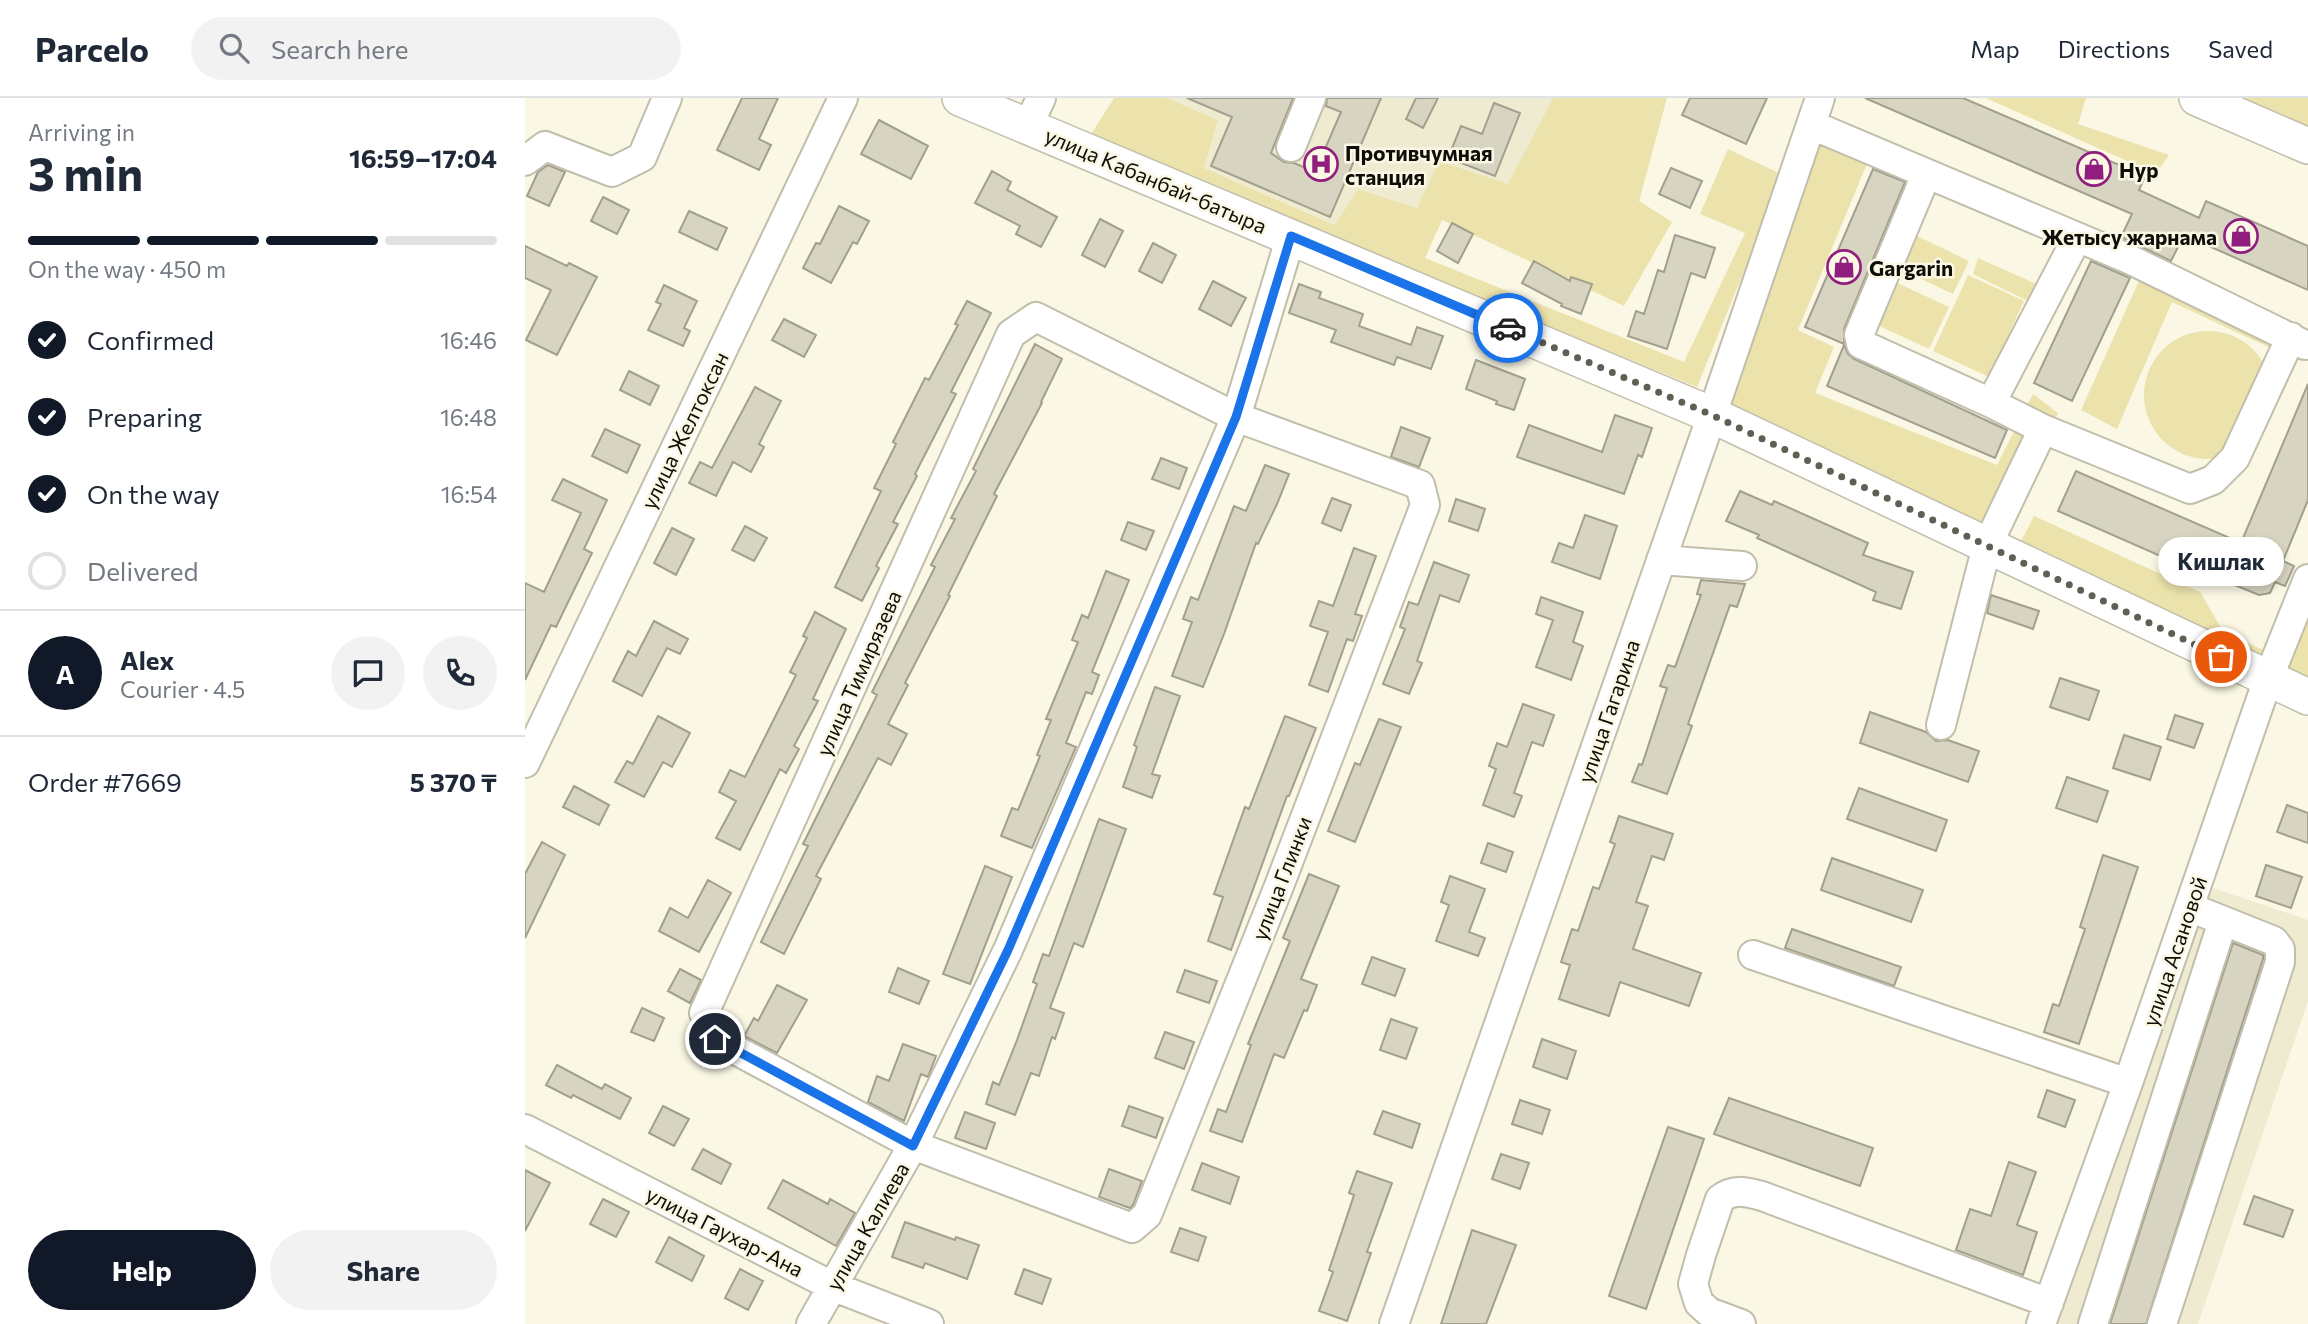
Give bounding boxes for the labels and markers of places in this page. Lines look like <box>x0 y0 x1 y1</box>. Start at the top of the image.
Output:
place label: Противчумная станция <box>1345 140 1492 189</box>
hospital icon: Противчумная станция <box>1302 145 1340 183</box>
shop icon: Нур <box>2075 150 2113 188</box>
place label: Нур <box>2119 157 2159 182</box>
shop icon: Жетысу жарнама <box>2222 217 2260 255</box>
place label: Жетысу жарнама <box>2042 224 2217 249</box>
shop icon: Gargarin <box>1825 248 1863 286</box>
place label: Gargarin <box>1869 255 1953 280</box>
callout: Кишлак <box>2158 538 2284 587</box>
pin <box>2191 627 2251 687</box>
pin <box>685 1009 745 1069</box>

